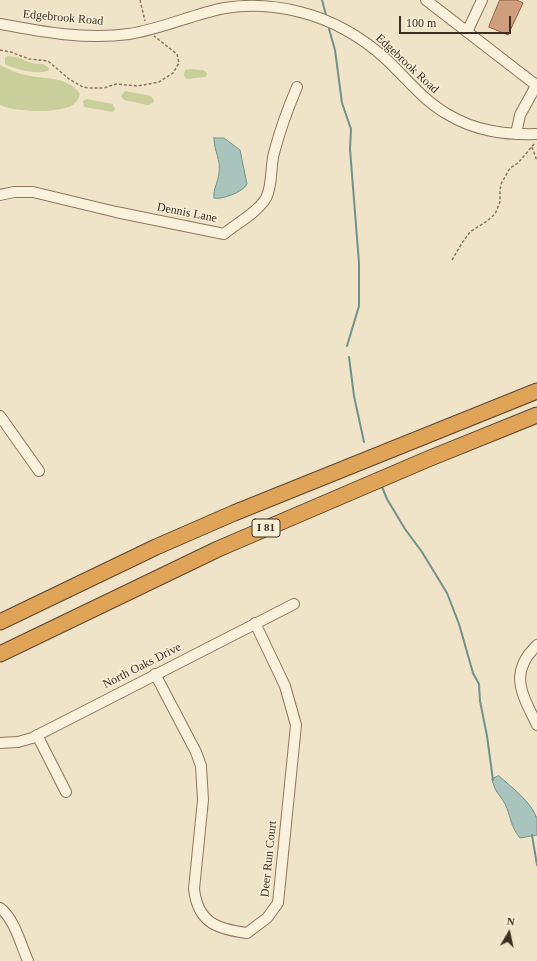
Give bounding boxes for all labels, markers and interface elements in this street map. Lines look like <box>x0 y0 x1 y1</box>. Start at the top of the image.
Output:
street label: Edgebrook Road <box>22 7 104 29</box>
scale bar <box>401 8 513 34</box>
text: 100 m <box>406 16 436 30</box>
street label: Edgebrook Road <box>372 31 442 97</box>
street label: Dennis Lane <box>156 200 218 226</box>
road number: I 81 <box>252 519 280 537</box>
street label: North Oaks Drive <box>100 640 184 692</box>
street label: Deer Run Court <box>258 820 280 898</box>
north arrow <box>489 913 529 953</box>
text: N <box>506 915 516 928</box>

